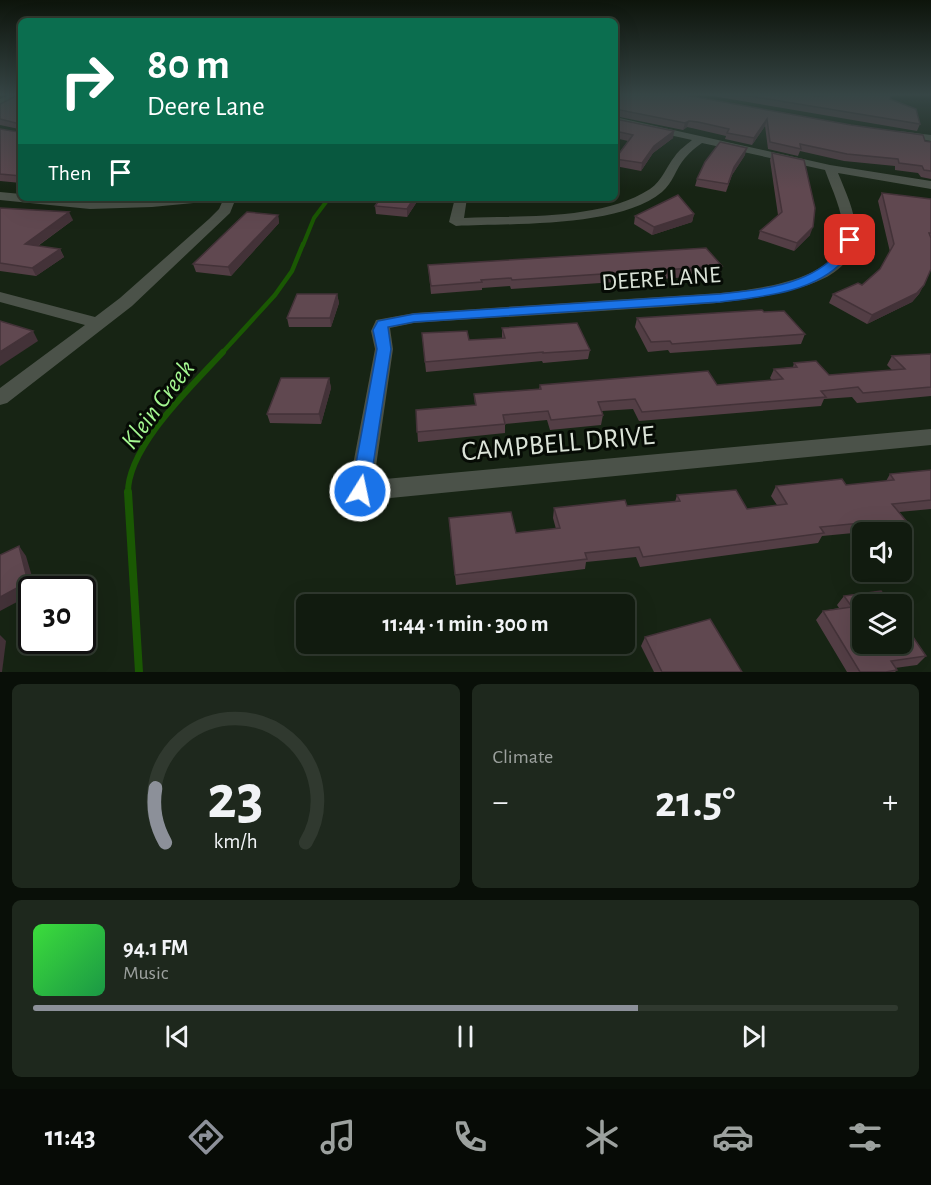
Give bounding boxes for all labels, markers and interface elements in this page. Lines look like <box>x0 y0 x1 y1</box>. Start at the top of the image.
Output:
icon: right <box>48 42 126 120</box>
text: 80 m <box>147 44 230 86</box>
text: Deere Lane <box>147 93 265 120</box>
icon: arrive <box>104 156 137 189</box>
text: Then <box>48 162 92 184</box>
pin <box>824 214 875 265</box>
icon: arrive <box>833 223 866 256</box>
street label: DEERE LANE <box>601 263 722 295</box>
water label: Klein Creek <box>116 355 199 454</box>
street label: CAMPBELL DRIVE <box>460 422 656 466</box>
position arrow <box>328 459 392 523</box>
map controls <box>852 522 912 654</box>
button: sound <box>852 522 912 582</box>
speed limit sign: 30 <box>18 576 96 654</box>
button: layers <box>852 594 912 654</box>
text: 11:44 · 1 min · 300 m <box>382 613 549 635</box>
text: Climate <box>493 747 553 767</box>
text: 23 <box>208 767 264 829</box>
text: 21.5° <box>655 780 735 825</box>
text: − <box>493 786 508 819</box>
text: + <box>882 786 898 819</box>
text: km/h <box>214 831 258 852</box>
text: 94.1 FM <box>123 937 188 959</box>
text: Music <box>123 963 169 983</box>
icon: previous <box>161 1020 194 1053</box>
icon: pause <box>449 1020 482 1053</box>
icon: next <box>737 1020 770 1053</box>
icon: directions <box>185 1116 227 1158</box>
icon: music <box>317 1116 359 1158</box>
icon: phone <box>449 1116 491 1158</box>
icon: climate <box>581 1116 623 1158</box>
icon: car <box>712 1116 754 1158</box>
icon: filters <box>844 1116 886 1158</box>
text: 11:43 <box>45 1123 96 1150</box>

